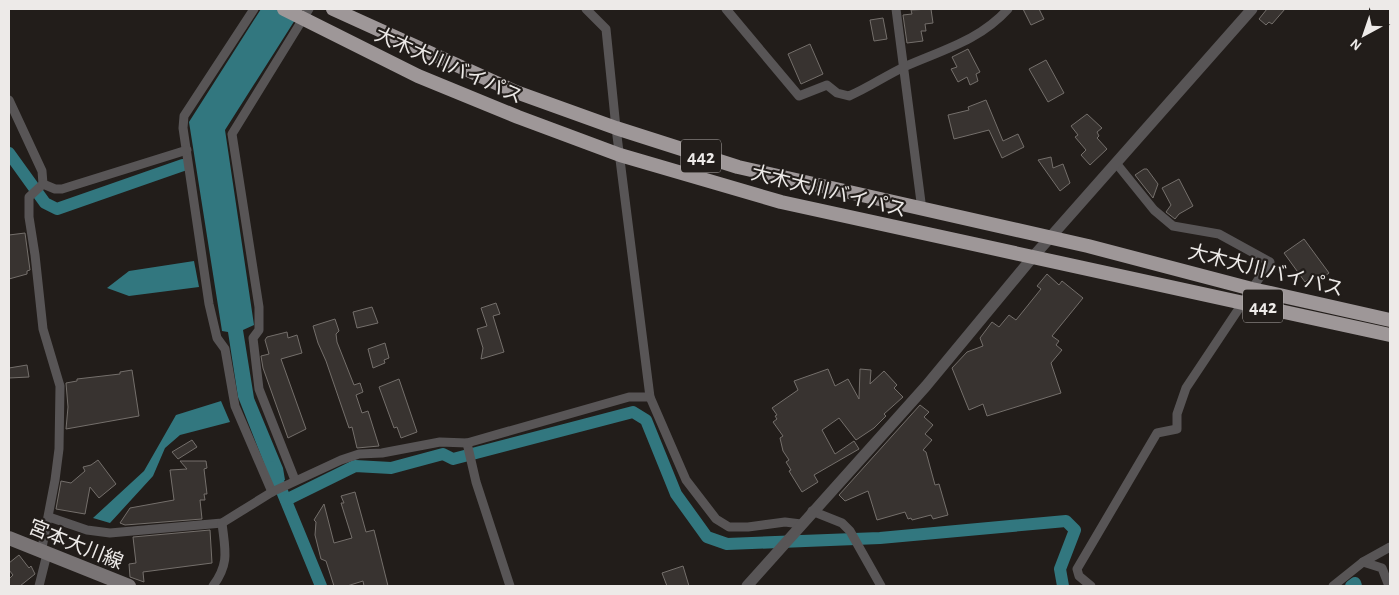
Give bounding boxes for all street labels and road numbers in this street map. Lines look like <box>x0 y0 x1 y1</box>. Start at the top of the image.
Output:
street label: 大木大川バイパス <box>372 23 526 108</box>
road number: 442 <box>681 140 721 172</box>
street label: 大木大川バイパス <box>749 162 909 221</box>
street label: 大木大川バイパス <box>1186 241 1346 300</box>
road number: 442 <box>1243 290 1283 322</box>
street label: 宮本大川線 <box>26 515 126 573</box>

